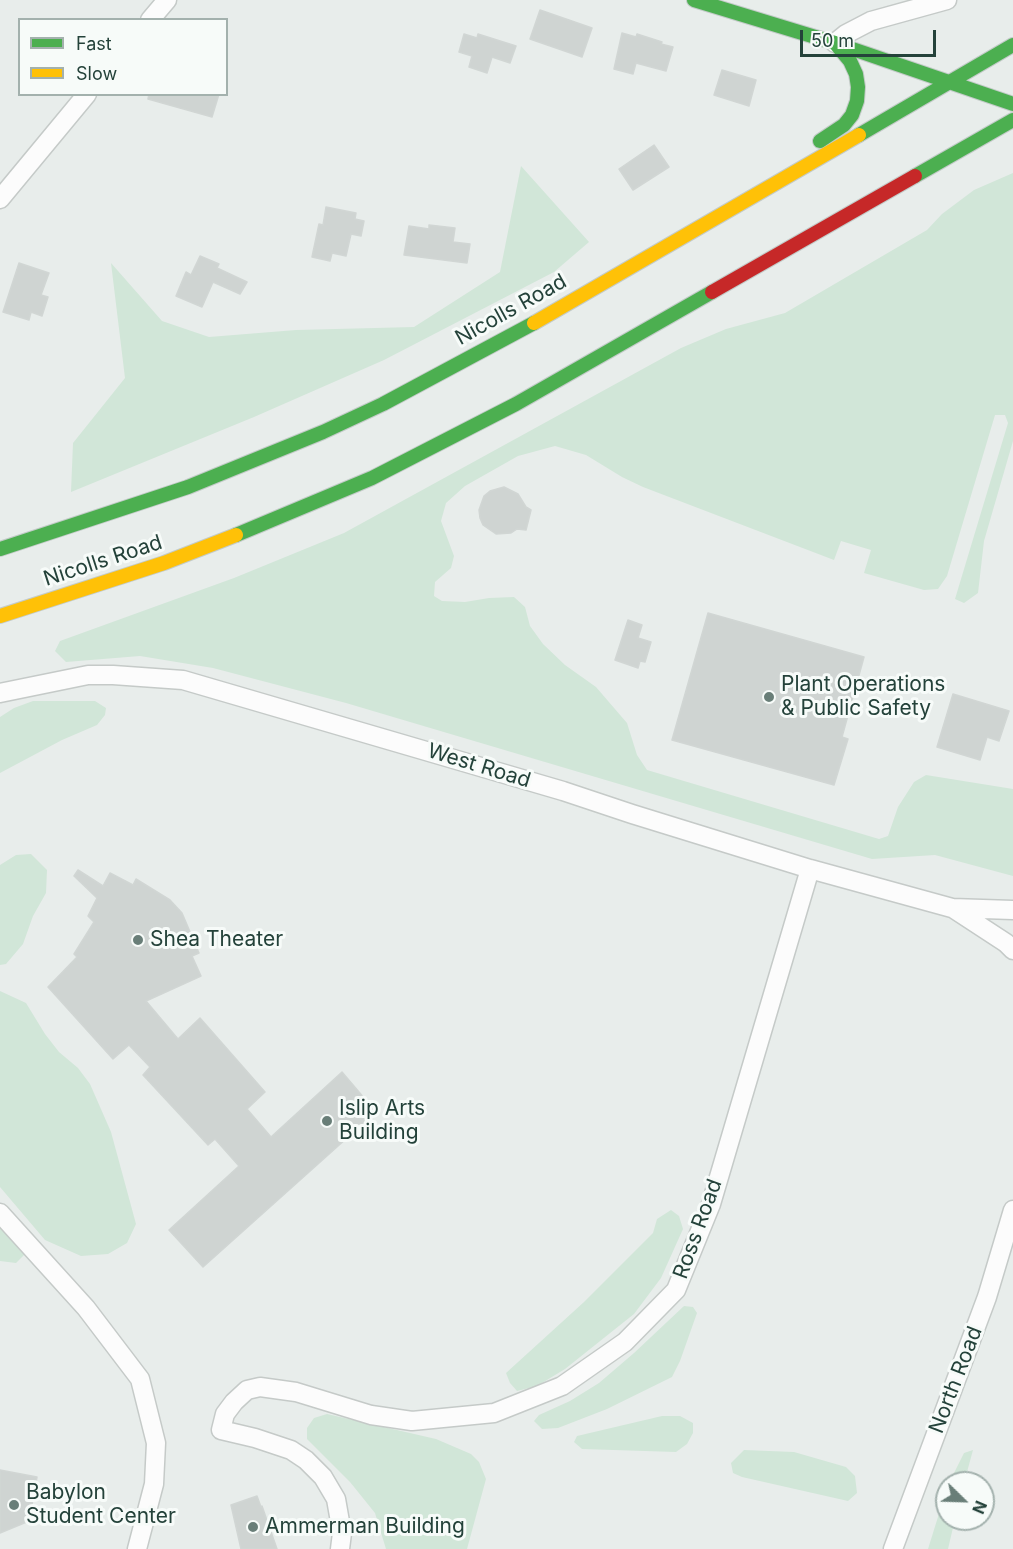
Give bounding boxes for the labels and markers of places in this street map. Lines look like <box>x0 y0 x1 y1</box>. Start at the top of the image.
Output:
place label: Plant Operations & Public Safety <box>781 672 945 722</box>
marker: Plant Operations & Public Safety <box>762 690 776 704</box>
place label: Shea Theater <box>150 927 283 953</box>
marker: Shea Theater <box>131 933 145 947</box>
place label: Islip Arts Building <box>339 1096 425 1146</box>
marker: Islip Arts Building <box>320 1114 334 1128</box>
place label: Babylon Student Center <box>26 1480 176 1530</box>
marker: Babylon Student Center <box>7 1498 21 1512</box>
place label: Ammerman Building <box>265 1514 465 1540</box>
marker: Ammerman Building <box>246 1520 260 1534</box>

